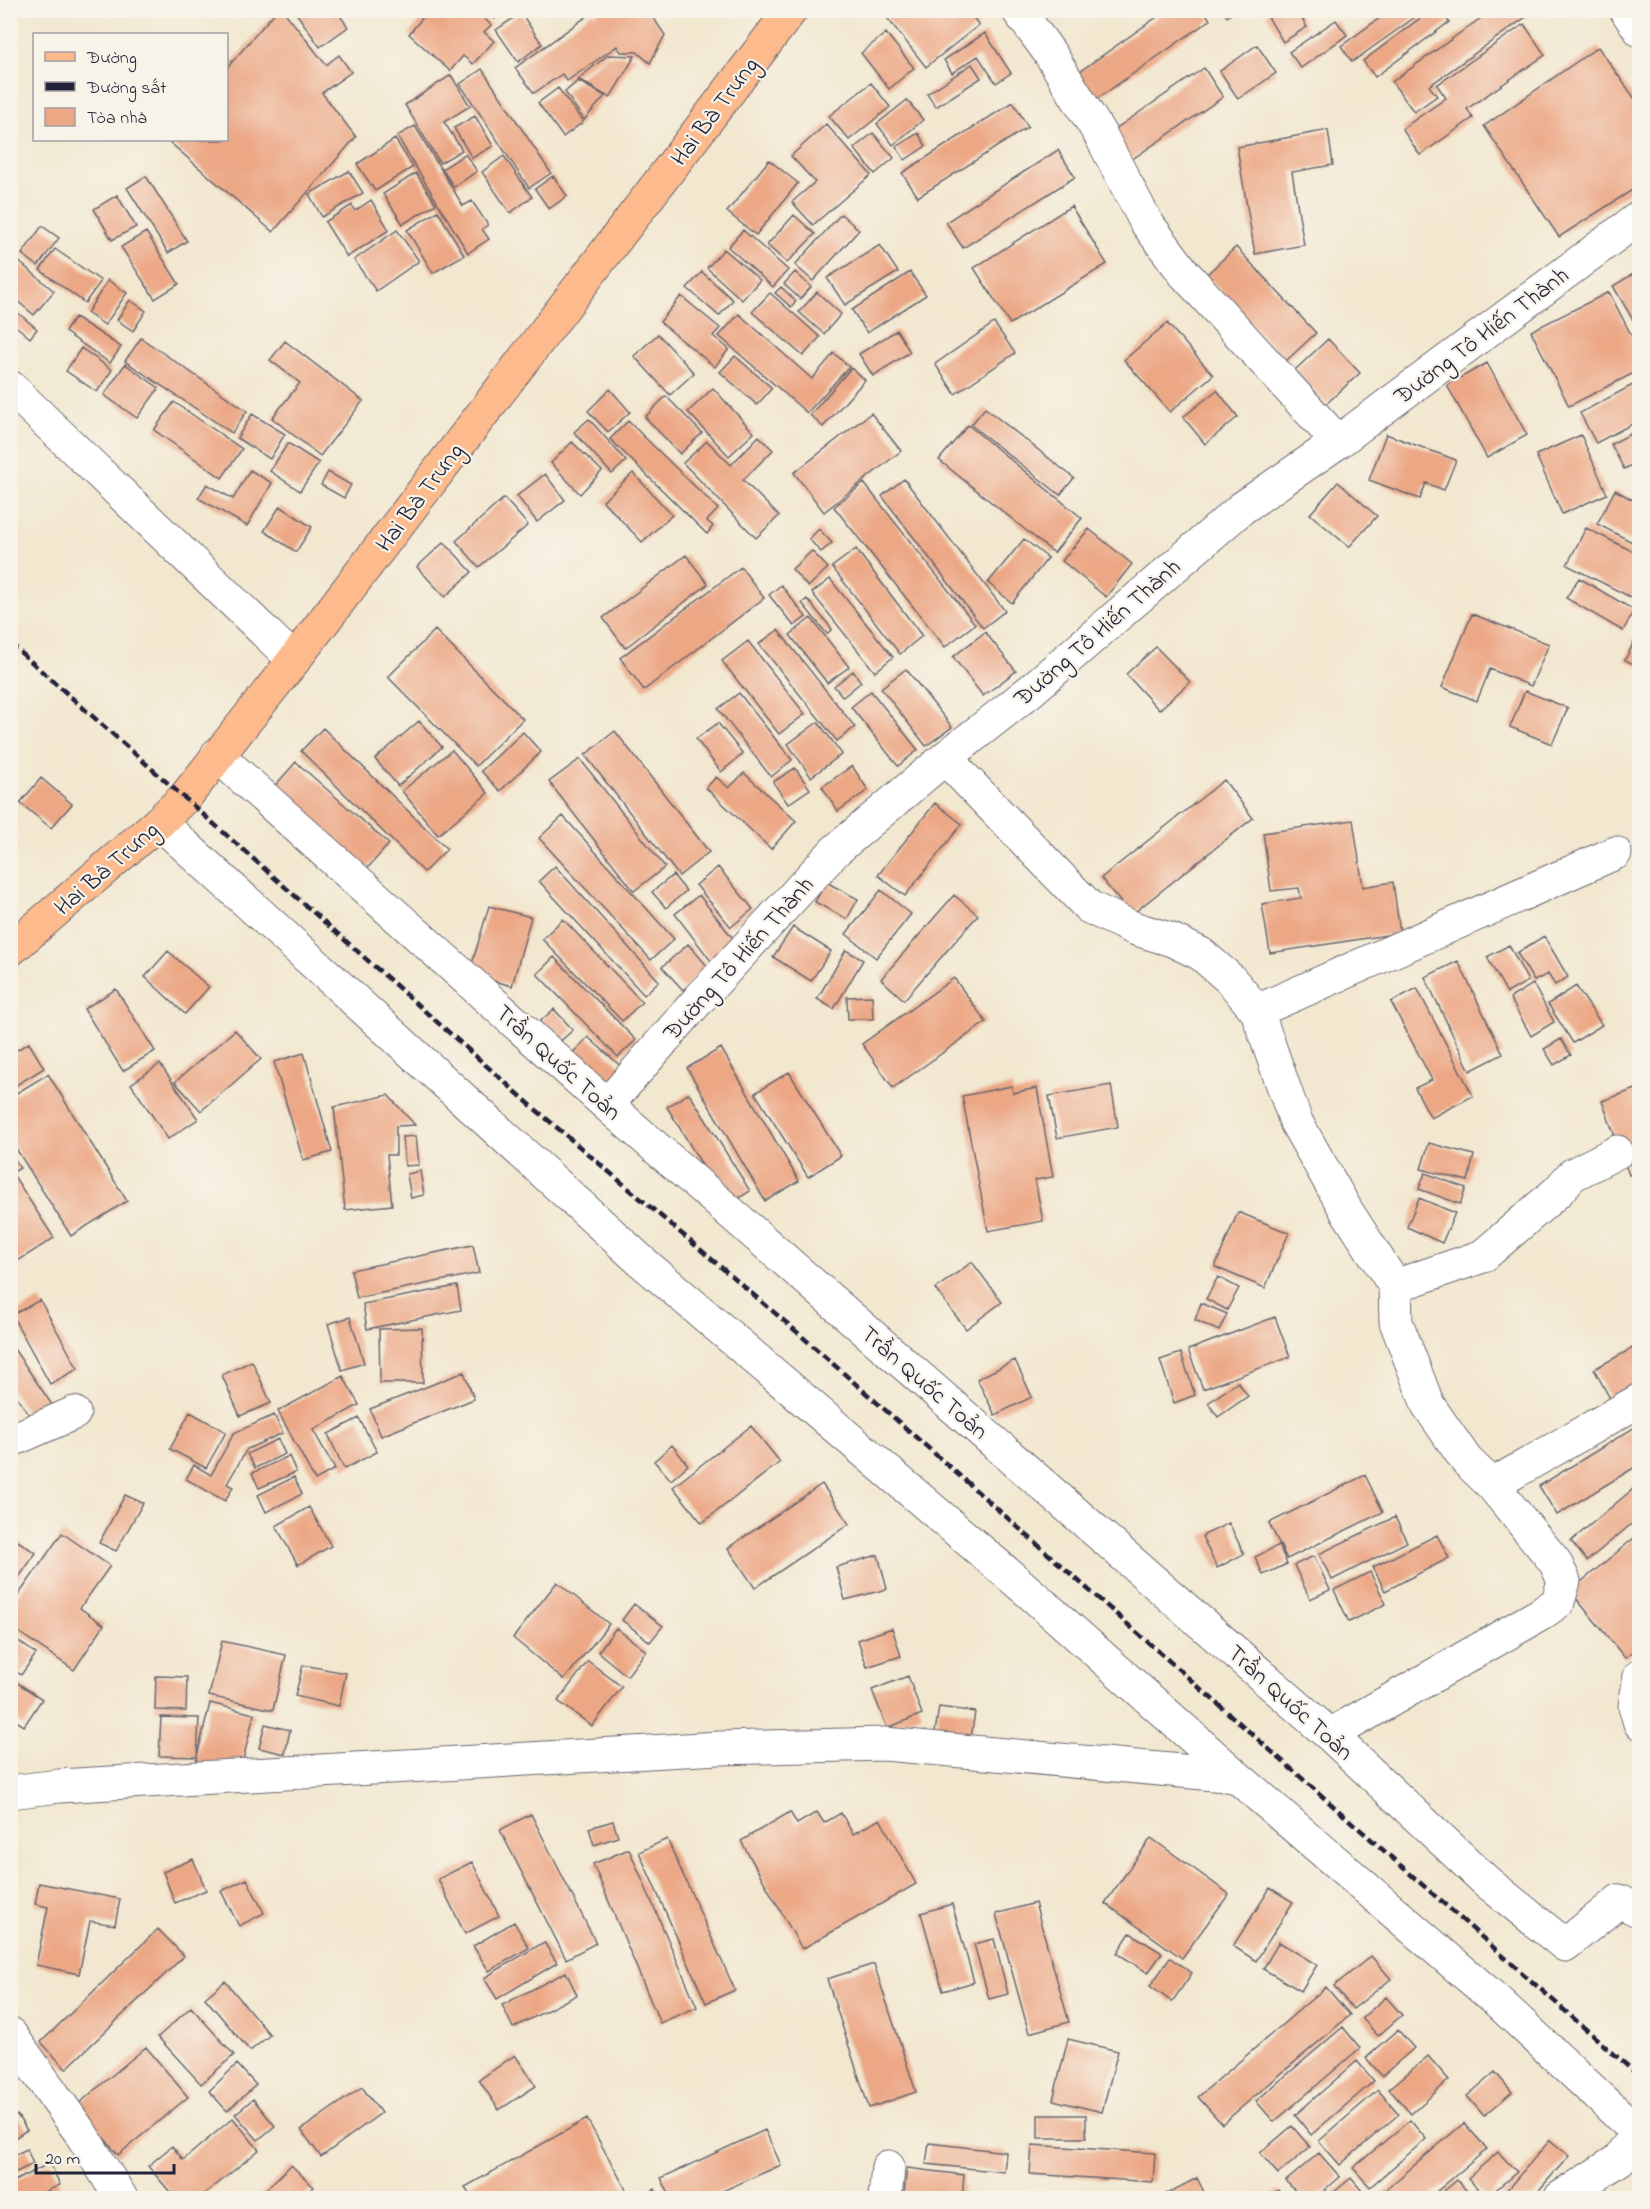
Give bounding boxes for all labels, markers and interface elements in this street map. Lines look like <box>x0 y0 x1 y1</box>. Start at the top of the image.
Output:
legend <box>33 33 228 141</box>
text: Đường <box>86 46 137 73</box>
street label: Hai Bà Trưng <box>663 50 769 175</box>
text: Đường sắt <box>86 76 166 103</box>
text: Tòa nhà <box>87 106 147 132</box>
street label: Đường Tô Hiến Thành <box>1387 260 1577 415</box>
street label: Hai Bà Trưng <box>368 436 474 561</box>
street label: Đường Tô Hiến Thành <box>1007 551 1190 717</box>
street label: Hai Bà Trưng <box>47 814 168 925</box>
street label: Đường Tô Hiến Thành <box>656 870 823 1051</box>
street label: Trần Quốc Toản <box>486 998 628 1130</box>
street label: Trần Quốc Toản <box>852 1318 995 1449</box>
street label: Trần Quốc Toản <box>1218 1638 1360 1770</box>
scale bar <box>36 2137 174 2175</box>
text: 20 m <box>45 2147 80 2173</box>

